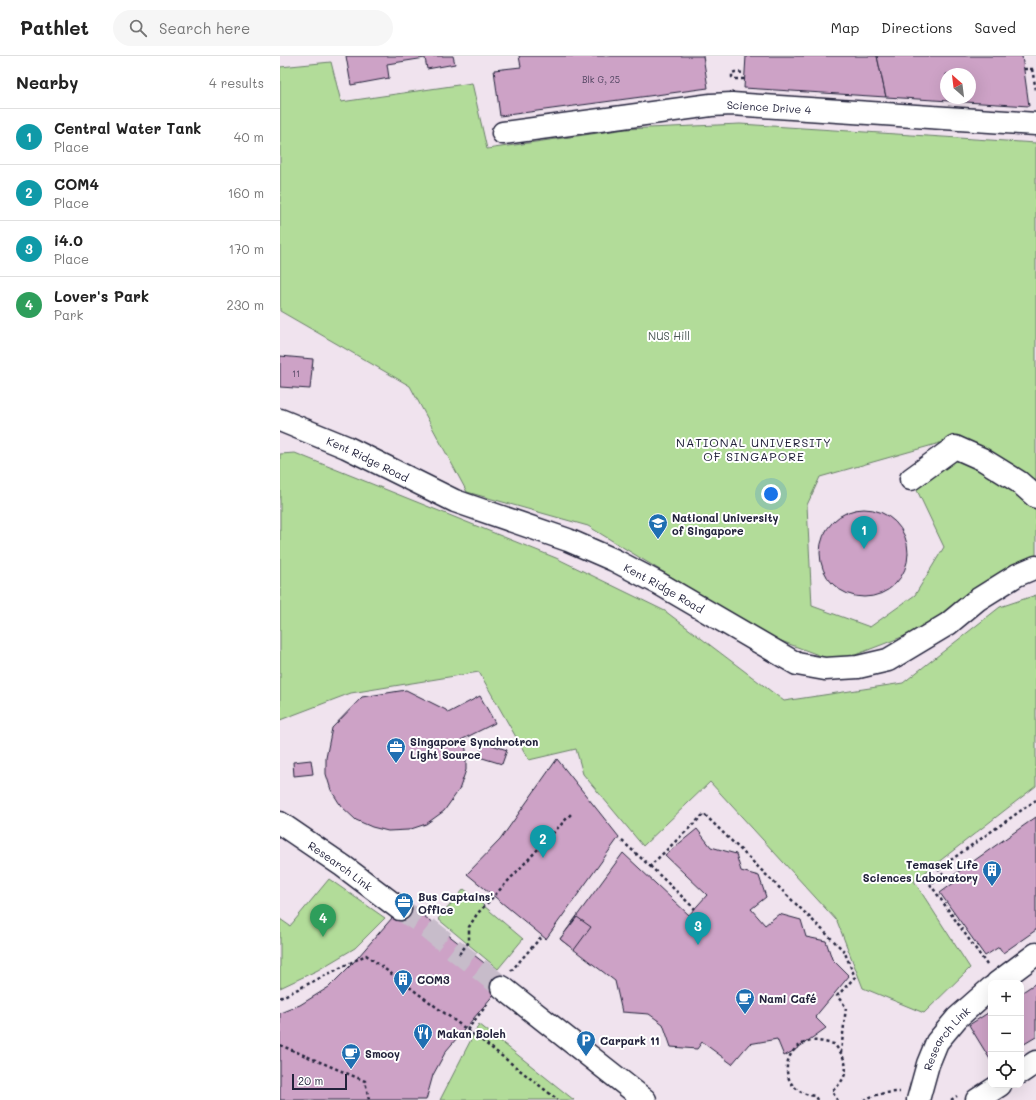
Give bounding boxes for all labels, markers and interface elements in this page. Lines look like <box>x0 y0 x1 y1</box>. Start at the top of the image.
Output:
search box <box>113 10 393 46</box>
text: Pathlet <box>20 15 89 40</box>
icon: search <box>127 17 149 39</box>
text: Search here <box>159 18 250 38</box>
text: Map <box>831 18 859 37</box>
text: Directions <box>881 18 952 37</box>
text: Saved <box>974 18 1016 37</box>
north arrow <box>940 68 976 104</box>
text: Nearby <box>16 71 78 93</box>
text: 4 results <box>209 74 264 91</box>
house number: Blk G, 25 <box>582 74 620 85</box>
street label: Science Drive 4 <box>726 96 812 117</box>
text: Central Water Tank <box>54 118 201 138</box>
text: 1 <box>26 128 32 145</box>
text: 40 m <box>234 128 264 145</box>
text: Place <box>54 138 89 155</box>
text: COM4 <box>54 174 99 194</box>
text: 2 <box>25 184 33 201</box>
text: 160 m <box>228 184 264 201</box>
text: Place <box>54 194 89 211</box>
text: i4.0 <box>54 230 83 250</box>
text: 3 <box>25 240 33 257</box>
text: 170 m <box>228 240 264 257</box>
text: Place <box>54 250 89 267</box>
text: Lover's Park <box>54 286 149 306</box>
text: 4 <box>25 296 33 313</box>
text: 230 m <box>227 296 264 313</box>
text: Park <box>54 306 83 323</box>
park label: NUS Hill <box>648 328 690 343</box>
house number: 11 <box>292 368 300 379</box>
street label: Kent Ridge Road <box>325 432 412 485</box>
district label: NATIONAL UNIVERSITY OF SINGAPORE <box>676 434 832 464</box>
your location <box>761 484 781 504</box>
place label: National University of Singapore <box>672 510 779 538</box>
school or university icon: National University of Singapore <box>647 512 669 540</box>
pin: 1 <box>851 516 877 549</box>
street label: Kent Ridge Road <box>622 559 707 616</box>
place label: Singapore Synchrotron Light Source <box>410 734 538 762</box>
office icon: Singapore Synchrotron Light Source <box>385 736 407 764</box>
pin: 2 <box>530 825 556 858</box>
street label: Research Link <box>306 837 376 894</box>
place label: Temasek Life Sciences Laboratory <box>863 857 978 885</box>
building icon: Temasek Life Sciences Laboratory <box>981 859 1003 887</box>
place label: Bus Captains' Office <box>418 889 493 917</box>
office icon: Bus Captains' Office <box>393 891 415 919</box>
pin: 4 <box>310 904 336 937</box>
pin: 3 <box>685 912 711 945</box>
building icon: COM3 <box>392 968 414 996</box>
place label: COM3 <box>417 972 450 987</box>
map controls <box>988 980 1024 1088</box>
button: + <box>988 980 1024 1016</box>
cafe icon: Nami Café <box>734 987 756 1015</box>
place label: Nami Café <box>759 991 817 1006</box>
street label: Research Link <box>919 1003 973 1072</box>
button: − <box>988 1016 1024 1052</box>
restaurant icon: Makan Boleh <box>412 1022 434 1050</box>
place label: Makan Boleh <box>437 1026 506 1041</box>
parking icon: Carpark 11 <box>575 1029 597 1057</box>
place label: Carpark 11 <box>600 1033 660 1048</box>
cafe icon: Smooy <box>340 1042 362 1070</box>
place label: Smooy <box>365 1046 400 1061</box>
button: locate <box>988 1052 1024 1088</box>
scale bar <box>292 1072 347 1091</box>
text: 20 m <box>298 1073 323 1088</box>

